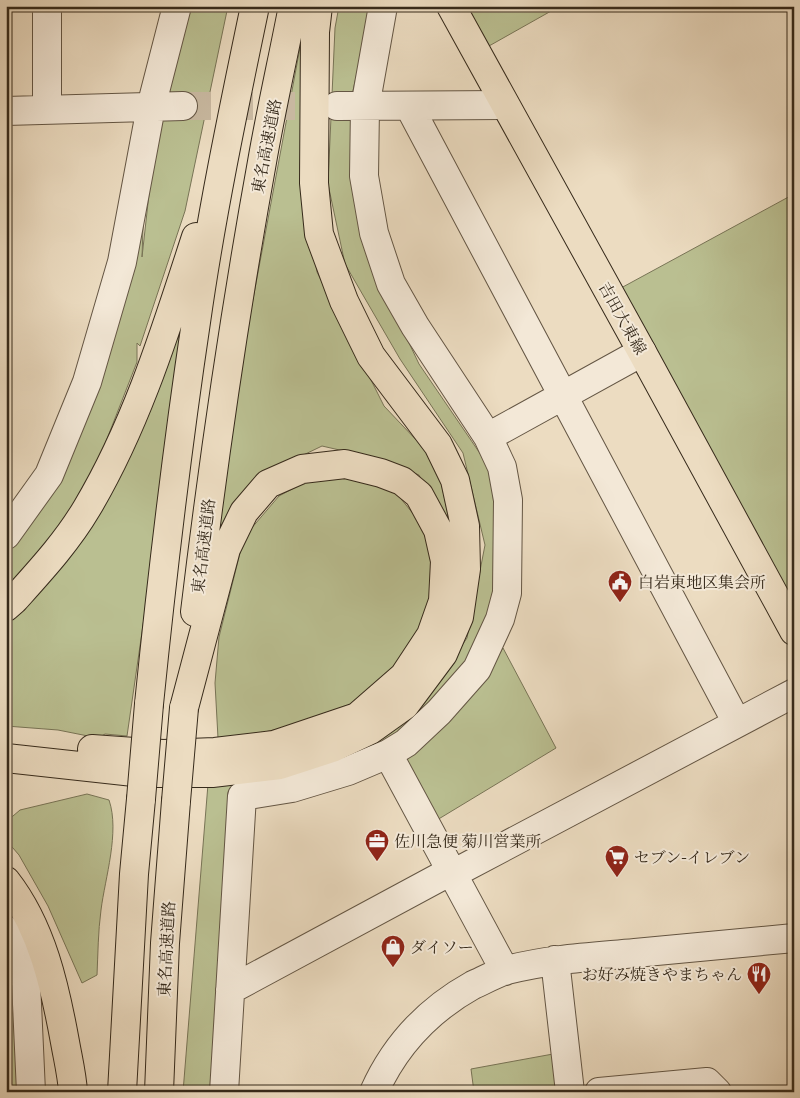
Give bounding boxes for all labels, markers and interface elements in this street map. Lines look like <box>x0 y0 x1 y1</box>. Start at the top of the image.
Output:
street label: 東名高速道路 <box>245 97 287 195</box>
street label: 吉田大東線 <box>593 277 653 359</box>
street label: 東名高速道路 <box>185 497 221 595</box>
public building icon: 白岩東地区集会所 <box>607 569 633 603</box>
place label: 白岩東地区集会所 <box>638 570 766 594</box>
office icon: 佐川急便 菊川営業所 <box>364 828 390 862</box>
place label: 佐川急便 菊川営業所 <box>394 829 542 853</box>
supermarket icon: セブン-イレブン <box>604 844 630 878</box>
place label: セブン-イレブン <box>634 845 750 869</box>
street label: 東名高速道路 <box>152 900 180 998</box>
shop icon: ダイソー <box>380 934 406 968</box>
place label: ダイソー <box>410 935 474 959</box>
restaurant icon: お好み焼きやまちゃん <box>746 961 772 995</box>
place label: お好み焼きやまちゃん <box>582 962 742 986</box>

